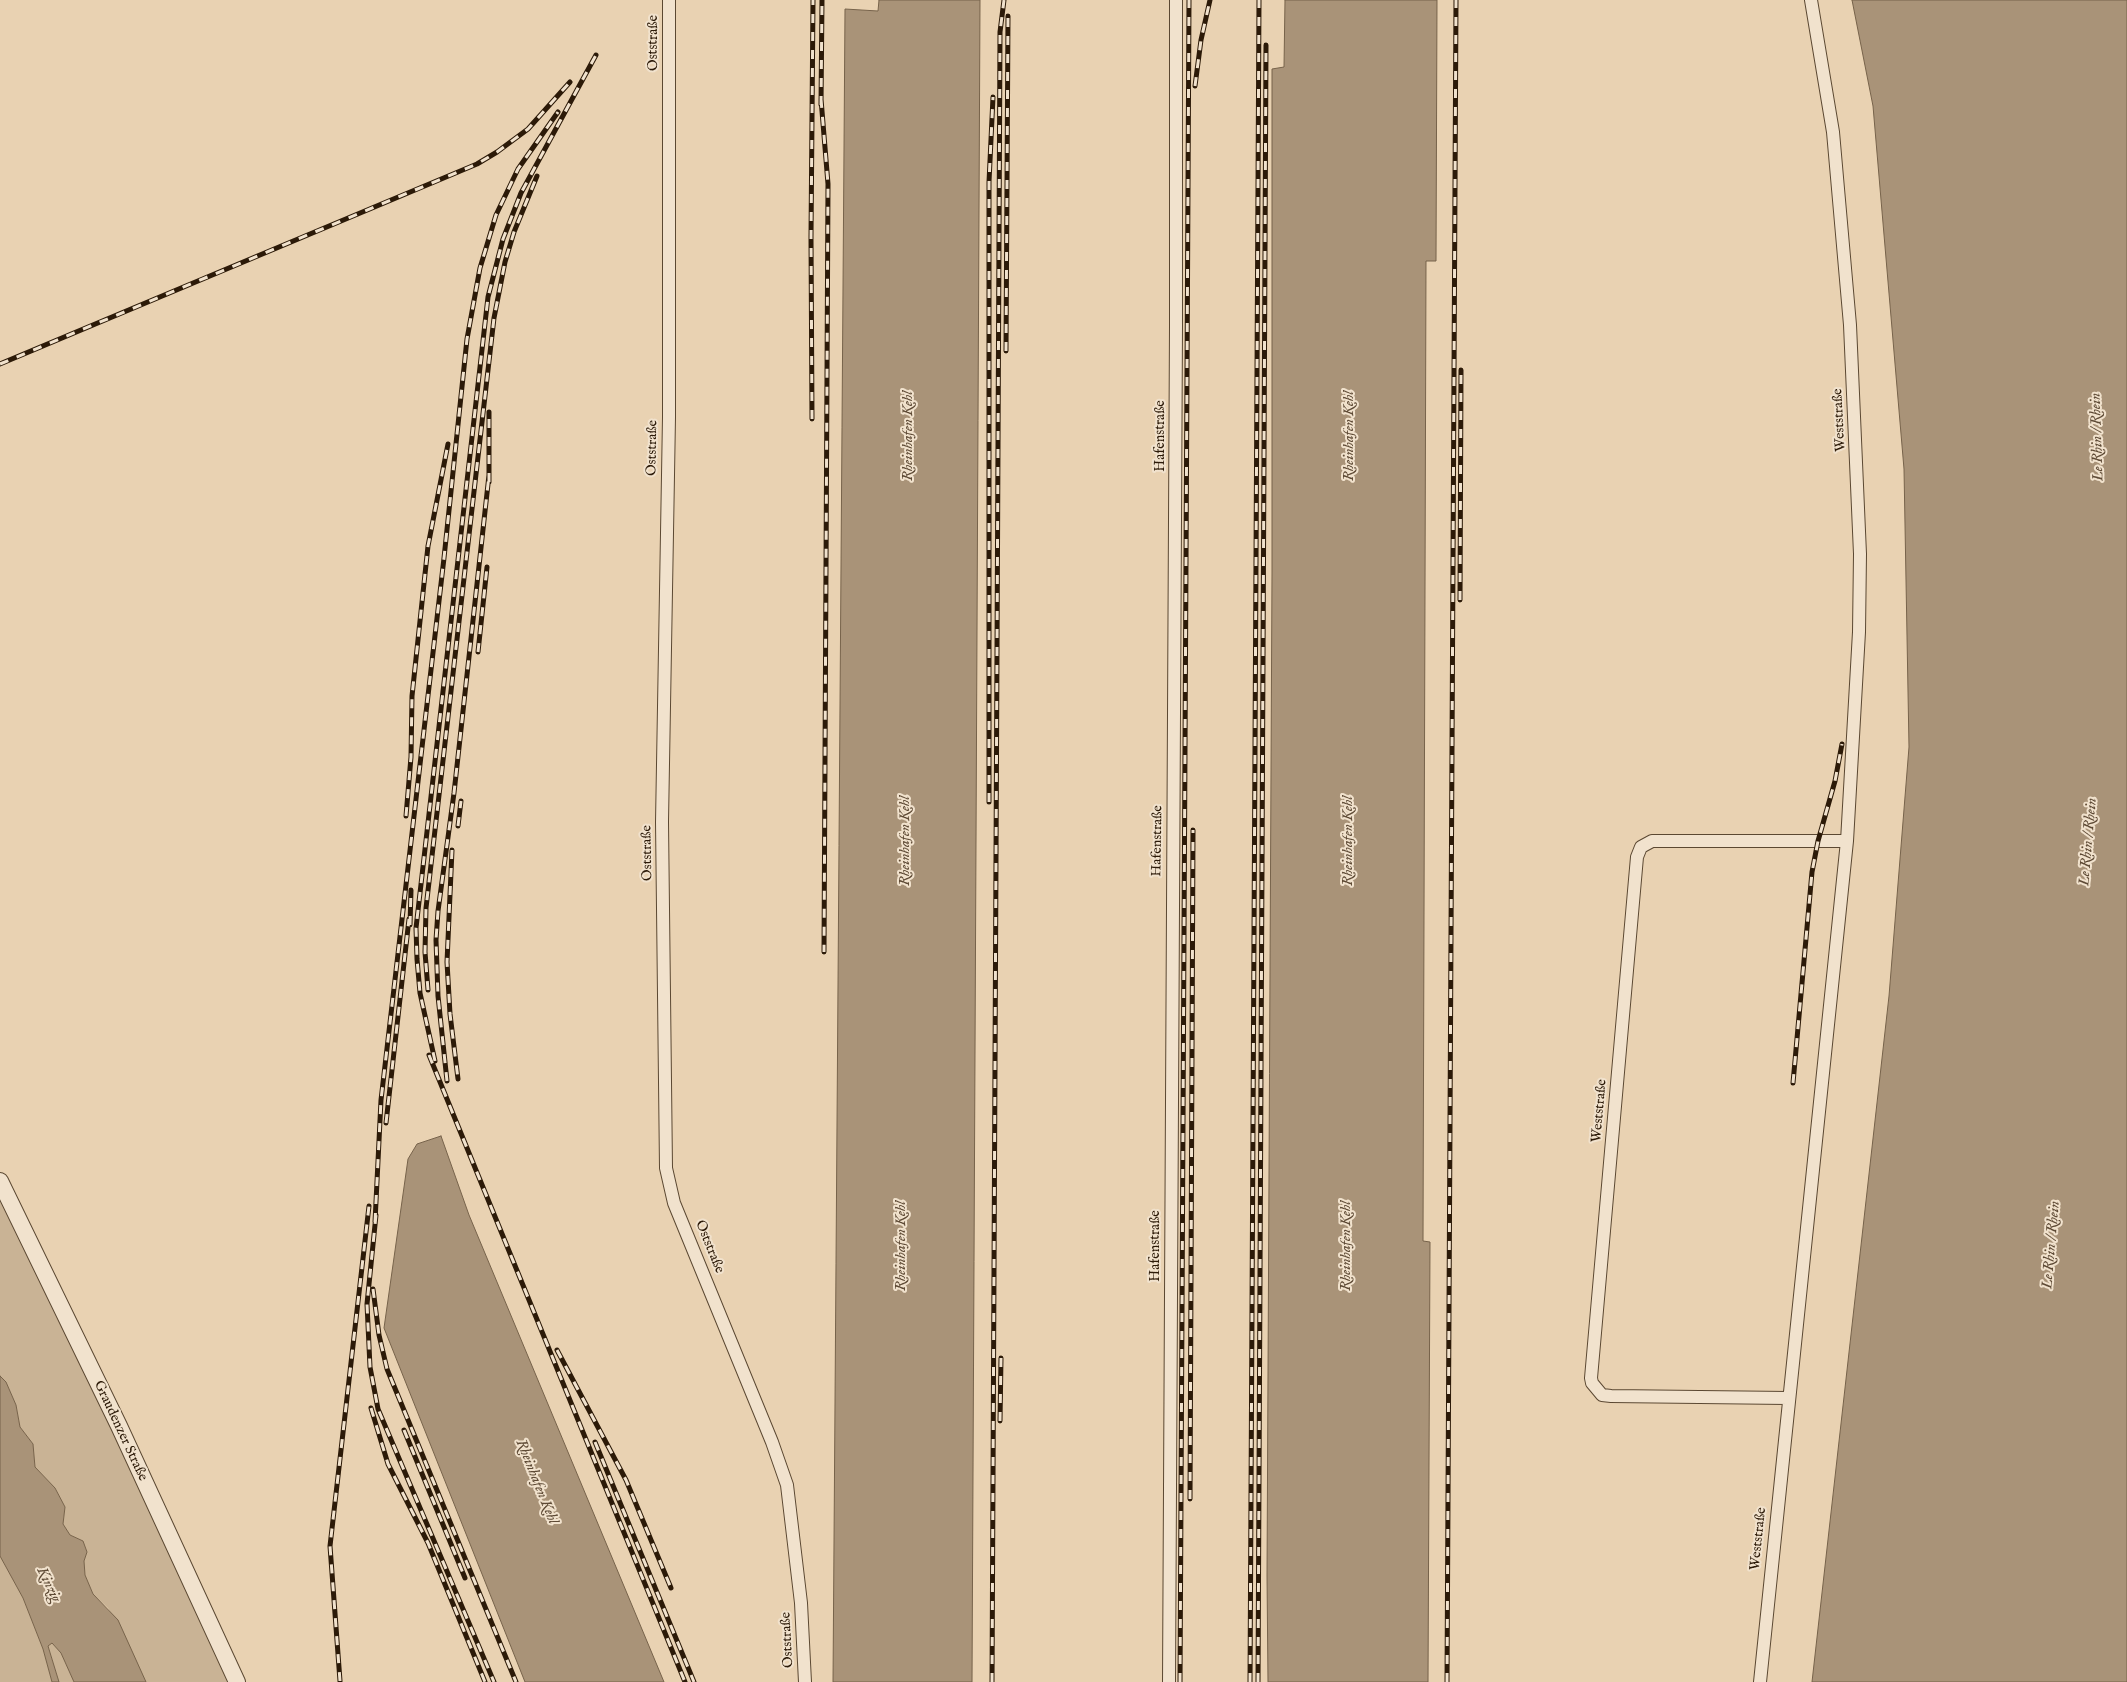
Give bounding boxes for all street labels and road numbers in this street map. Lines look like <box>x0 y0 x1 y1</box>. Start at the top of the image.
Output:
street label: Oststraße <box>646 15 662 71</box>
street label: Weststraße <box>1830 388 1850 452</box>
street label: Hafenstraße <box>1153 400 1169 472</box>
street label: Oststraße <box>644 420 662 476</box>
street label: Hafenstraße <box>1149 805 1167 877</box>
street label: Oststraße <box>639 825 657 881</box>
street label: Weststraße <box>1589 1079 1611 1143</box>
street label: Hafenstraße <box>1148 1210 1164 1282</box>
street label: Oststraße <box>691 1218 727 1276</box>
street label: Graudenzer Straße <box>89 1378 151 1484</box>
street label: Weststraße <box>1747 1507 1771 1571</box>
street label: Oststraße <box>778 1612 798 1668</box>

